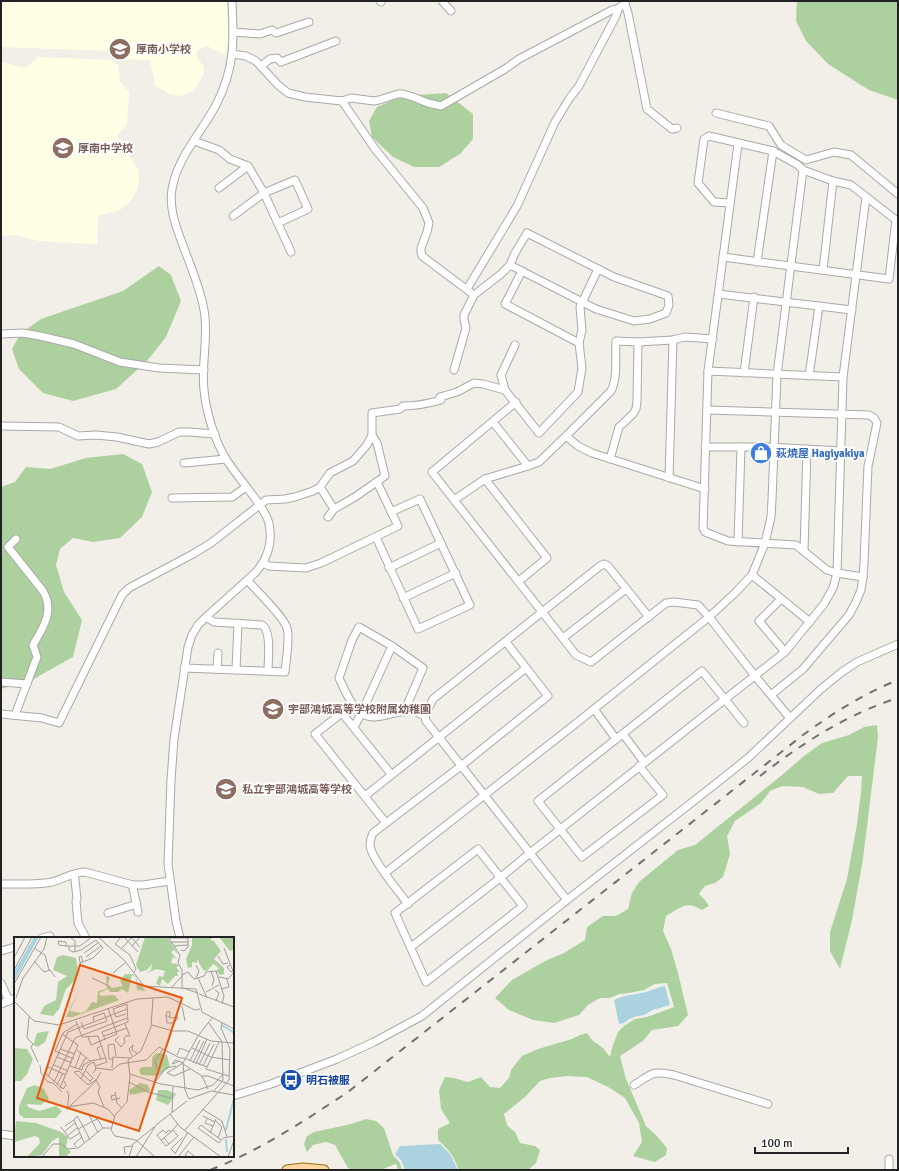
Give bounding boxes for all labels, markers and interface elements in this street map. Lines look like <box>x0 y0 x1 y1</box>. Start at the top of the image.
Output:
school or university icon: 厚南小学校 <box>107 36 133 62</box>
place label: 厚南小学校 <box>136 43 191 56</box>
school or university icon: 厚南中学校 <box>50 135 76 161</box>
place label: 厚南中学校 <box>78 142 133 155</box>
shop icon: 萩焼屋 Hagiyakiya <box>748 440 774 466</box>
place label: 萩焼屋 Hagiyakiya <box>776 447 865 460</box>
school or university icon: 宇部鴻城高等学校附属幼稚園 <box>260 696 286 722</box>
place label: 宇部鴻城高等学校附属幼稚園 <box>288 703 431 716</box>
school or university icon: 私立宇部鴻城高等学校 <box>213 776 239 802</box>
place label: 私立宇部鴻城高等学校 <box>242 783 352 796</box>
inset map <box>14 937 234 1157</box>
bus stop icon: 明石被服 <box>278 1067 304 1093</box>
place label: 明石被服 <box>306 1074 350 1087</box>
scale bar <box>755 1129 848 1155</box>
text: 100 m <box>761 1136 793 1151</box>

